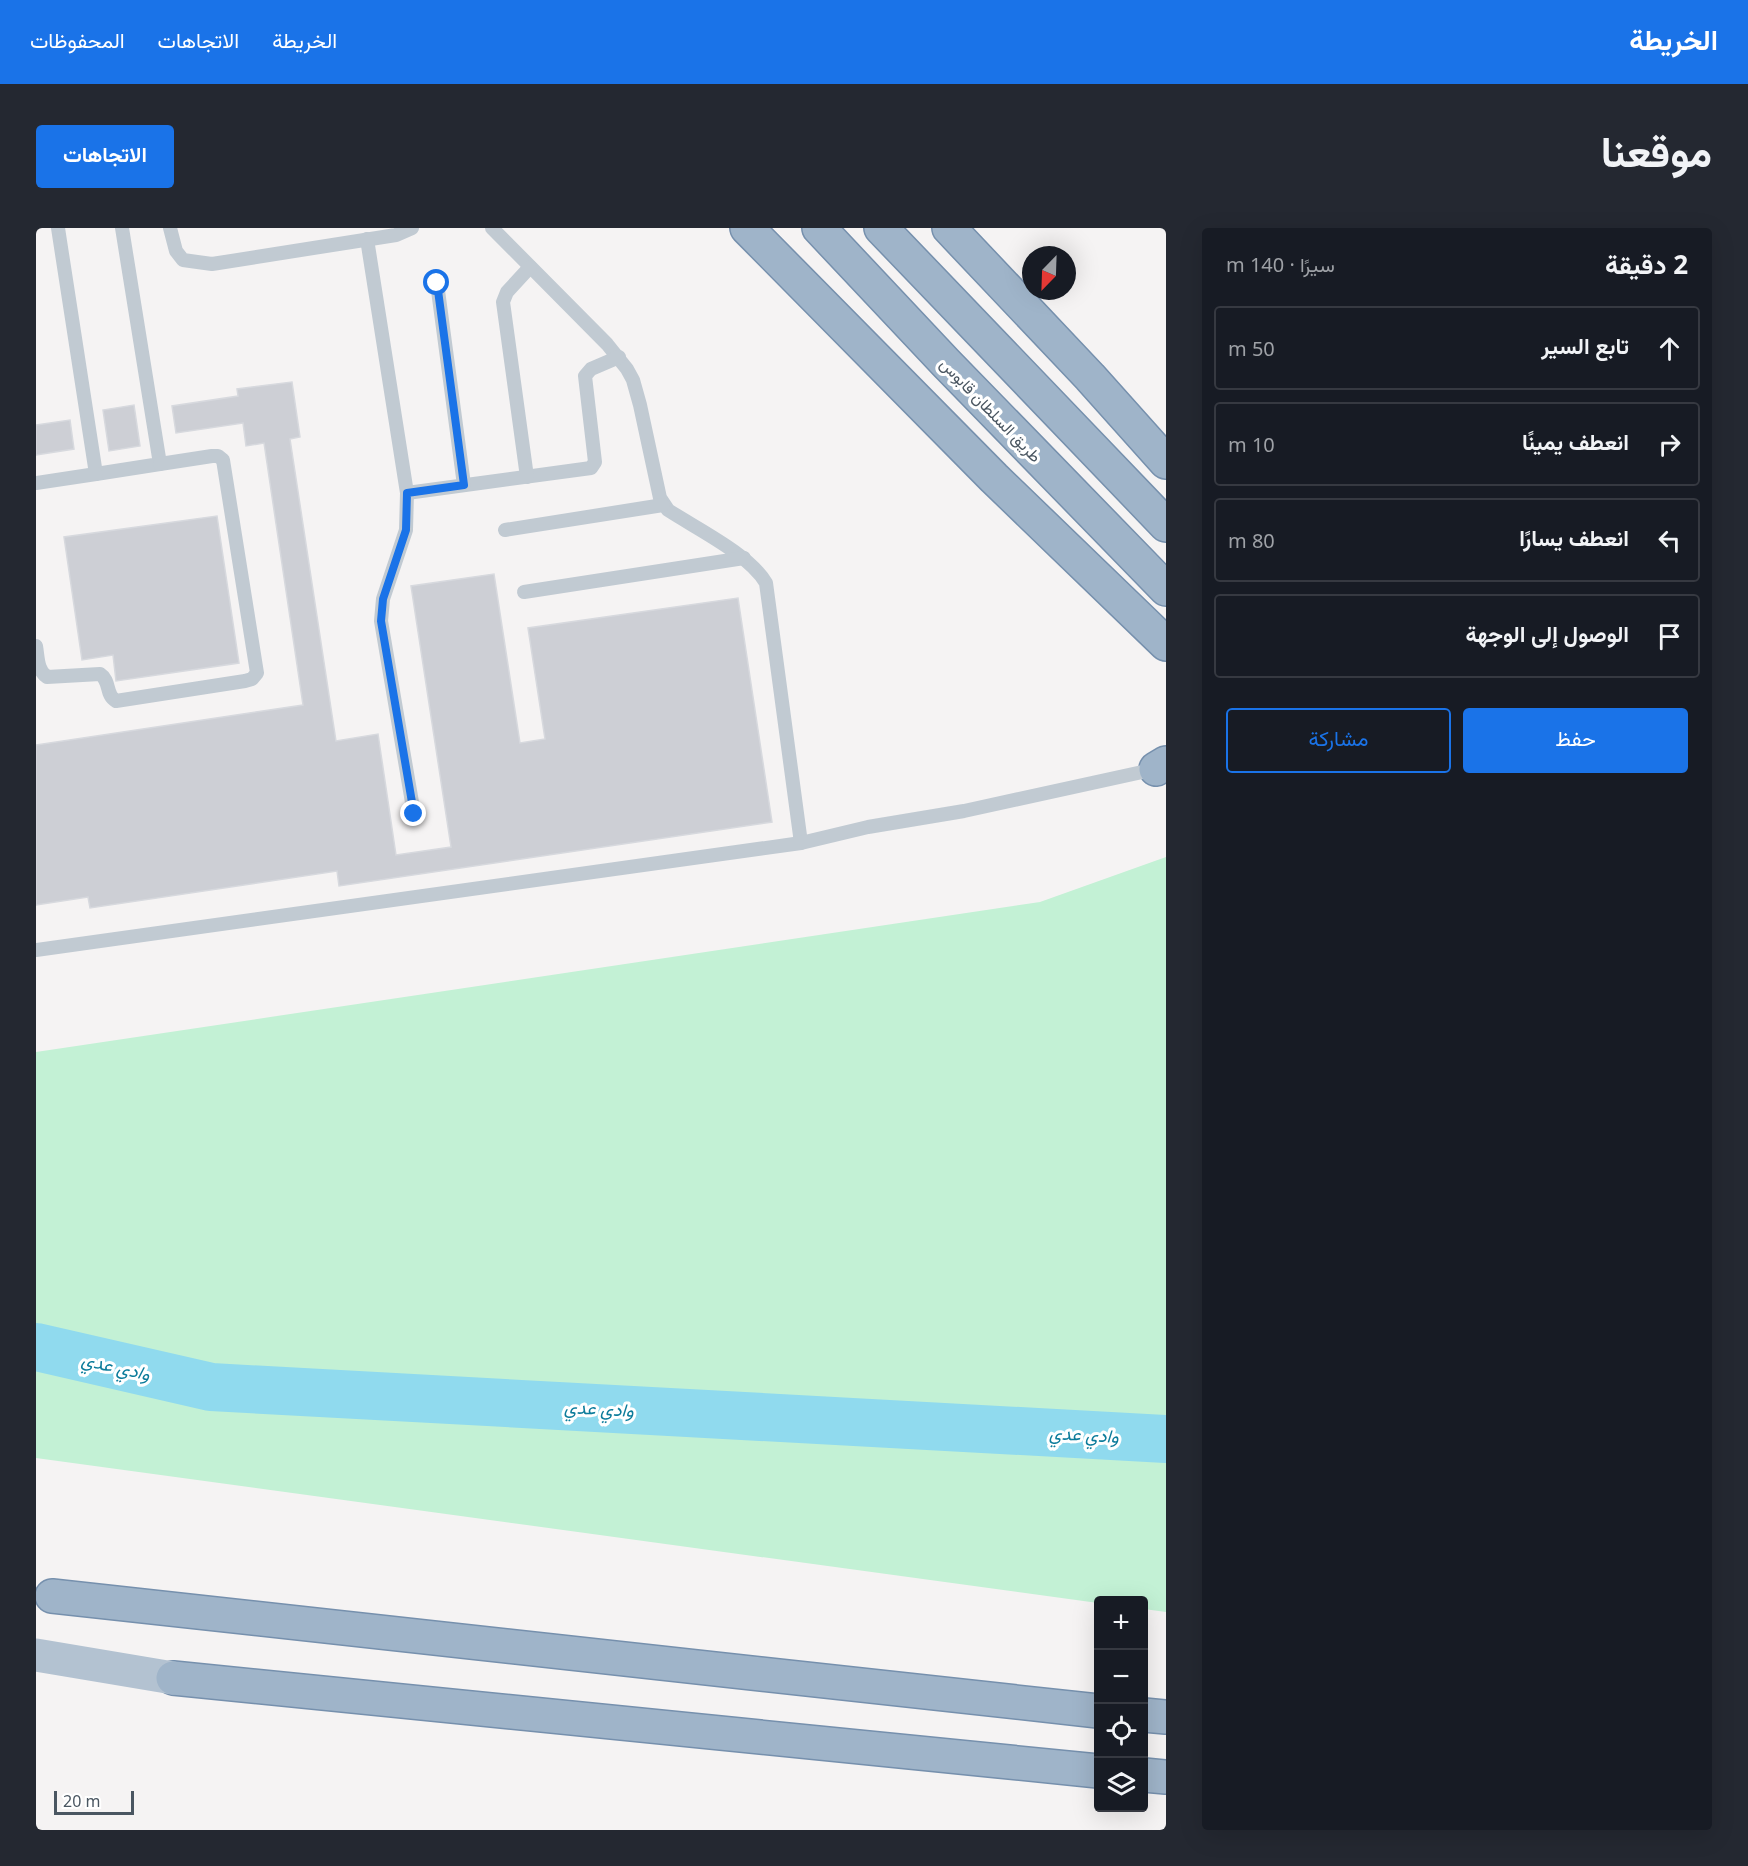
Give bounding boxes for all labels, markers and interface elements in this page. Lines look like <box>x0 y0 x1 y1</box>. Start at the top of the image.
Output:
text: الخريطة <box>1629 20 1718 58</box>
text: المحفوظات <box>30 26 125 54</box>
text: الاتجاهات <box>158 26 239 54</box>
text: الخريطة <box>272 26 337 54</box>
text: موقعنا <box>1601 122 1712 179</box>
button: الاتجاهات <box>36 125 174 188</box>
north arrow <box>1022 246 1076 300</box>
text: 2 دقيقة <box>1605 246 1688 282</box>
text: سيرًا · 140 m <box>1226 251 1335 278</box>
route start <box>423 269 449 295</box>
text: تابع السير <box>1541 330 1629 360</box>
icon: ahead <box>1653 332 1686 365</box>
text: 50 m <box>1228 335 1275 362</box>
street label: طريق السلطان قابوس <box>935 353 1047 467</box>
text: انعطف يمينًا <box>1522 426 1629 456</box>
icon: right <box>1653 428 1686 461</box>
text: 10 m <box>1228 431 1275 458</box>
text: انعطف يسارًا <box>1519 522 1629 552</box>
icon: left <box>1653 524 1686 557</box>
text: 80 m <box>1228 527 1275 554</box>
text: الوصول إلى الوجهة <box>1465 618 1629 648</box>
icon: arrive <box>1653 620 1686 653</box>
button: مشاركة <box>1226 708 1451 773</box>
button: حفظ <box>1463 708 1688 773</box>
route end <box>400 800 426 826</box>
water label: وادي عدي <box>78 1346 153 1389</box>
water label: وادي عدي <box>563 1394 634 1426</box>
water label: وادي عدي <box>1048 1420 1119 1452</box>
map controls <box>1094 1596 1148 1812</box>
button: + <box>1094 1596 1148 1650</box>
button: − <box>1094 1650 1148 1704</box>
button: locate <box>1094 1704 1148 1758</box>
button: layers <box>1094 1758 1148 1812</box>
scale bar <box>54 1788 134 1816</box>
text: 20 m <box>63 1790 100 1812</box>

